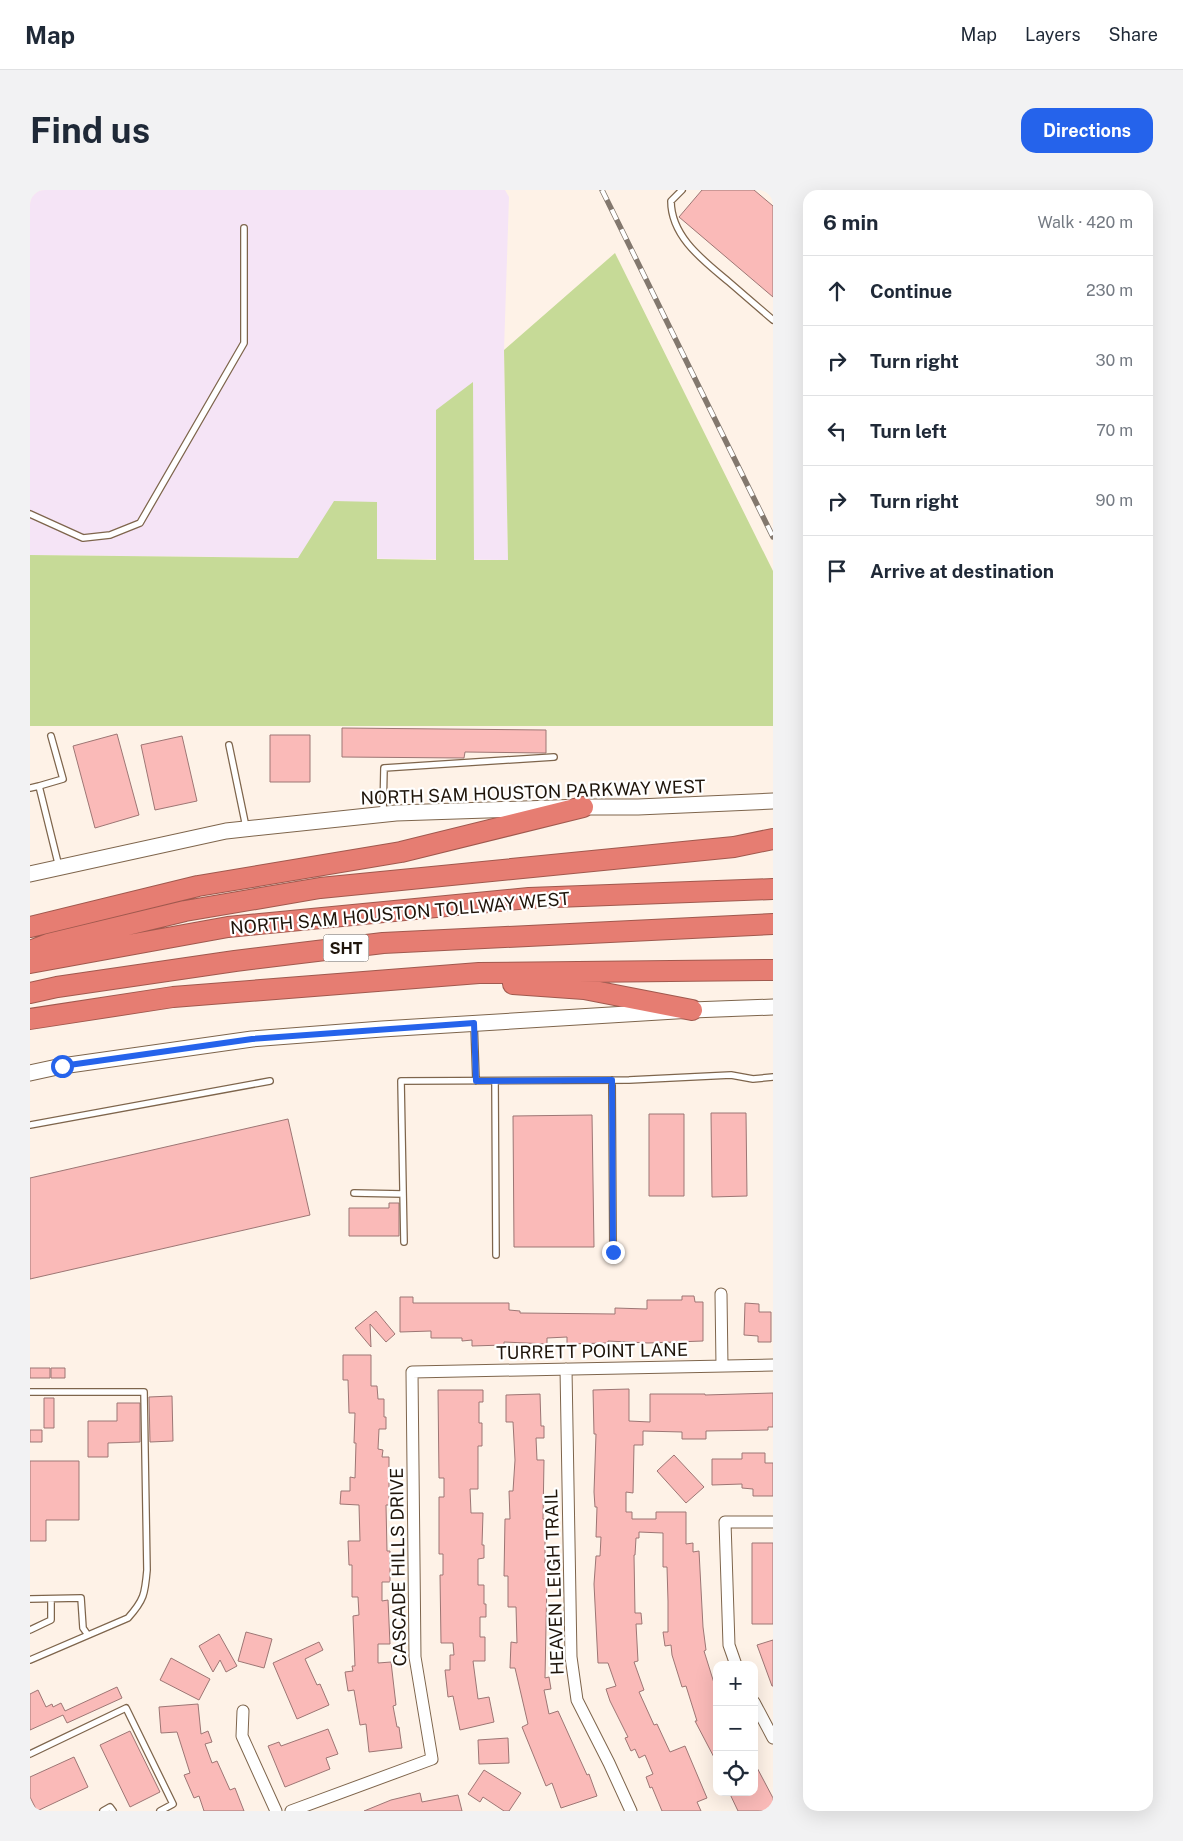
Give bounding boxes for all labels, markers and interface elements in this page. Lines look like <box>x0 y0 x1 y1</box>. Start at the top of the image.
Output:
text: Map <box>25 21 75 49</box>
text: Map <box>961 24 997 45</box>
text: Layers <box>1025 24 1081 45</box>
text: Share <box>1109 24 1158 45</box>
button: Directions <box>1021 108 1153 153</box>
text: Find us <box>30 110 150 151</box>
text: 6 min <box>823 210 879 235</box>
text: Walk · 420 m <box>1037 213 1133 232</box>
icon: ahead <box>823 277 851 305</box>
text: Continue <box>870 280 952 302</box>
text: 230 m <box>1086 281 1133 300</box>
icon: right <box>823 347 851 375</box>
text: Turn right <box>870 350 959 372</box>
text: 30 m <box>1096 351 1133 370</box>
icon: left <box>823 417 851 445</box>
text: Turn left <box>870 420 947 442</box>
text: 70 m <box>1096 421 1133 440</box>
icon: right <box>823 487 851 515</box>
text: Turn right <box>870 490 959 512</box>
text: 90 m <box>1096 491 1133 510</box>
icon: arrive <box>823 557 851 585</box>
text: Arrive at destination <box>870 560 1054 582</box>
street label: NORTH SAM HOUSTON PARKWAY WEST <box>360 775 706 809</box>
street label: NORTH SAM HOUSTON TOLLWAY WEST <box>229 888 571 938</box>
road number: SHT <box>324 934 368 961</box>
route start <box>51 1055 74 1078</box>
route end <box>602 1241 625 1264</box>
street label: TURRETT POINT LANE <box>496 1339 688 1363</box>
street label: CASCADE HILLS DRIVE <box>386 1467 410 1667</box>
street label: HEAVEN LEIGH TRAIL <box>540 1489 568 1675</box>
map controls <box>713 1661 758 1796</box>
button: + <box>713 1661 758 1706</box>
button: − <box>713 1706 758 1751</box>
button: locate <box>713 1751 758 1796</box>

